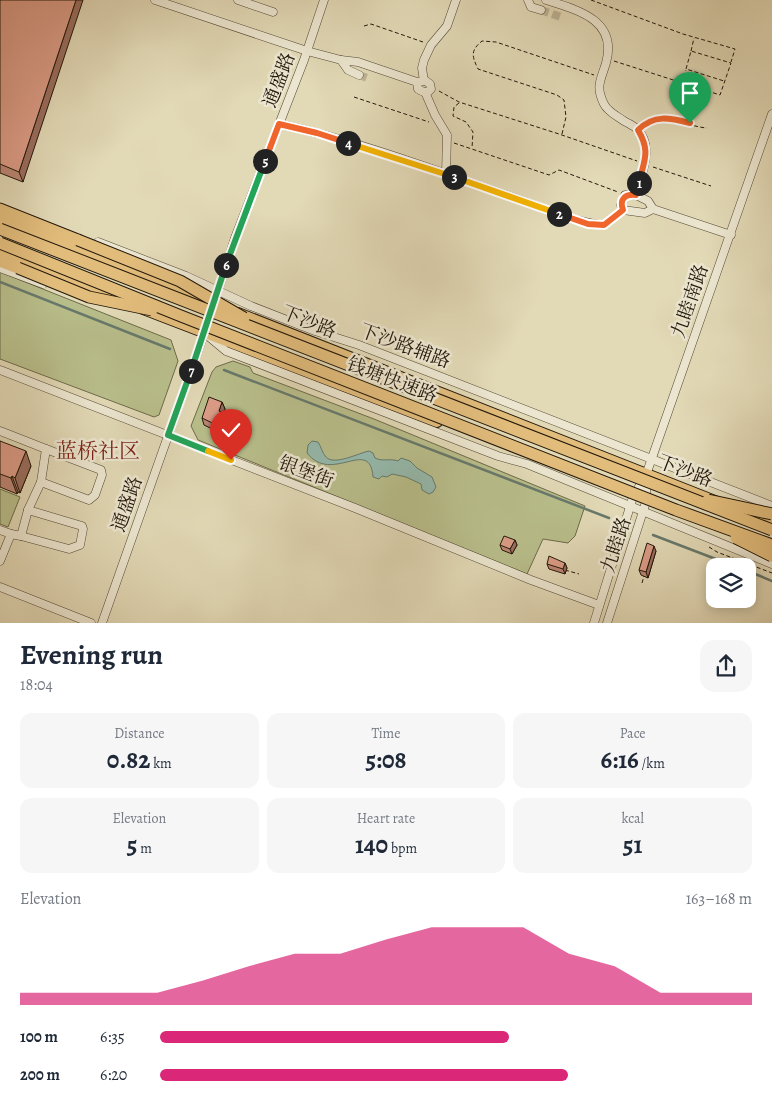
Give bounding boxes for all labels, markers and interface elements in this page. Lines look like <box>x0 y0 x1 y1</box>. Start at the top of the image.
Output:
street label: 通盛路 <box>257 49 301 111</box>
pin <box>669 72 711 123</box>
icon: arrive <box>676 79 704 107</box>
pin: 4 <box>336 130 360 156</box>
text: 4 <box>345 134 352 153</box>
pin: 5 <box>252 148 278 174</box>
text: 5 <box>263 152 268 171</box>
pin: 3 <box>442 164 466 190</box>
text: 3 <box>451 168 458 187</box>
pin: 1 <box>626 170 652 196</box>
text: 1 <box>637 174 642 193</box>
pin: 2 <box>546 202 572 226</box>
text: 2 <box>556 205 563 224</box>
pin: 6 <box>214 252 238 278</box>
text: 6 <box>223 256 230 275</box>
street label: 九睦南路 <box>665 261 715 341</box>
street label: 下沙路 <box>278 299 340 345</box>
street label: 下沙路辅路 <box>356 318 454 374</box>
street label: 钱塘快速路 <box>343 351 441 409</box>
pin: 7 <box>178 358 204 384</box>
text: 7 <box>189 362 194 381</box>
pin <box>210 409 252 460</box>
icon: check <box>217 416 245 444</box>
district label: 蓝桥社区 <box>56 437 140 465</box>
street label: 下沙路 <box>654 449 716 493</box>
street label: 银堡街 <box>275 450 337 494</box>
street label: 通盛路 <box>105 473 149 535</box>
street label: 九睦路 <box>595 514 637 576</box>
map controls <box>706 558 756 608</box>
button: layers <box>706 558 756 608</box>
text: Evening run <box>20 636 163 674</box>
button: share <box>700 640 752 692</box>
text: 18:04 <box>20 674 53 696</box>
text: Distance <box>114 724 164 743</box>
text: Time <box>371 724 401 743</box>
text: Pace <box>620 724 646 743</box>
text: 0.82 <box>107 743 150 777</box>
text: 5:08 <box>365 743 407 777</box>
text: 6:16 <box>601 743 639 777</box>
text: km <box>150 754 172 773</box>
text: /km <box>639 754 665 773</box>
text: Elevation <box>112 809 166 828</box>
text: Heart rate <box>357 809 415 828</box>
text: kcal <box>621 809 644 828</box>
text: 5 <box>127 828 137 862</box>
text: 140 <box>355 828 388 862</box>
text: 51 <box>623 828 642 862</box>
text: m <box>137 839 152 858</box>
text: bpm <box>388 839 417 858</box>
text: Elevation <box>20 888 81 910</box>
text: 163–168 m <box>686 888 752 910</box>
text: 100 m <box>20 1026 58 1048</box>
text: 6:35 <box>100 1026 125 1048</box>
text: 200 m <box>20 1064 60 1086</box>
text: 6:20 <box>100 1064 127 1086</box>

